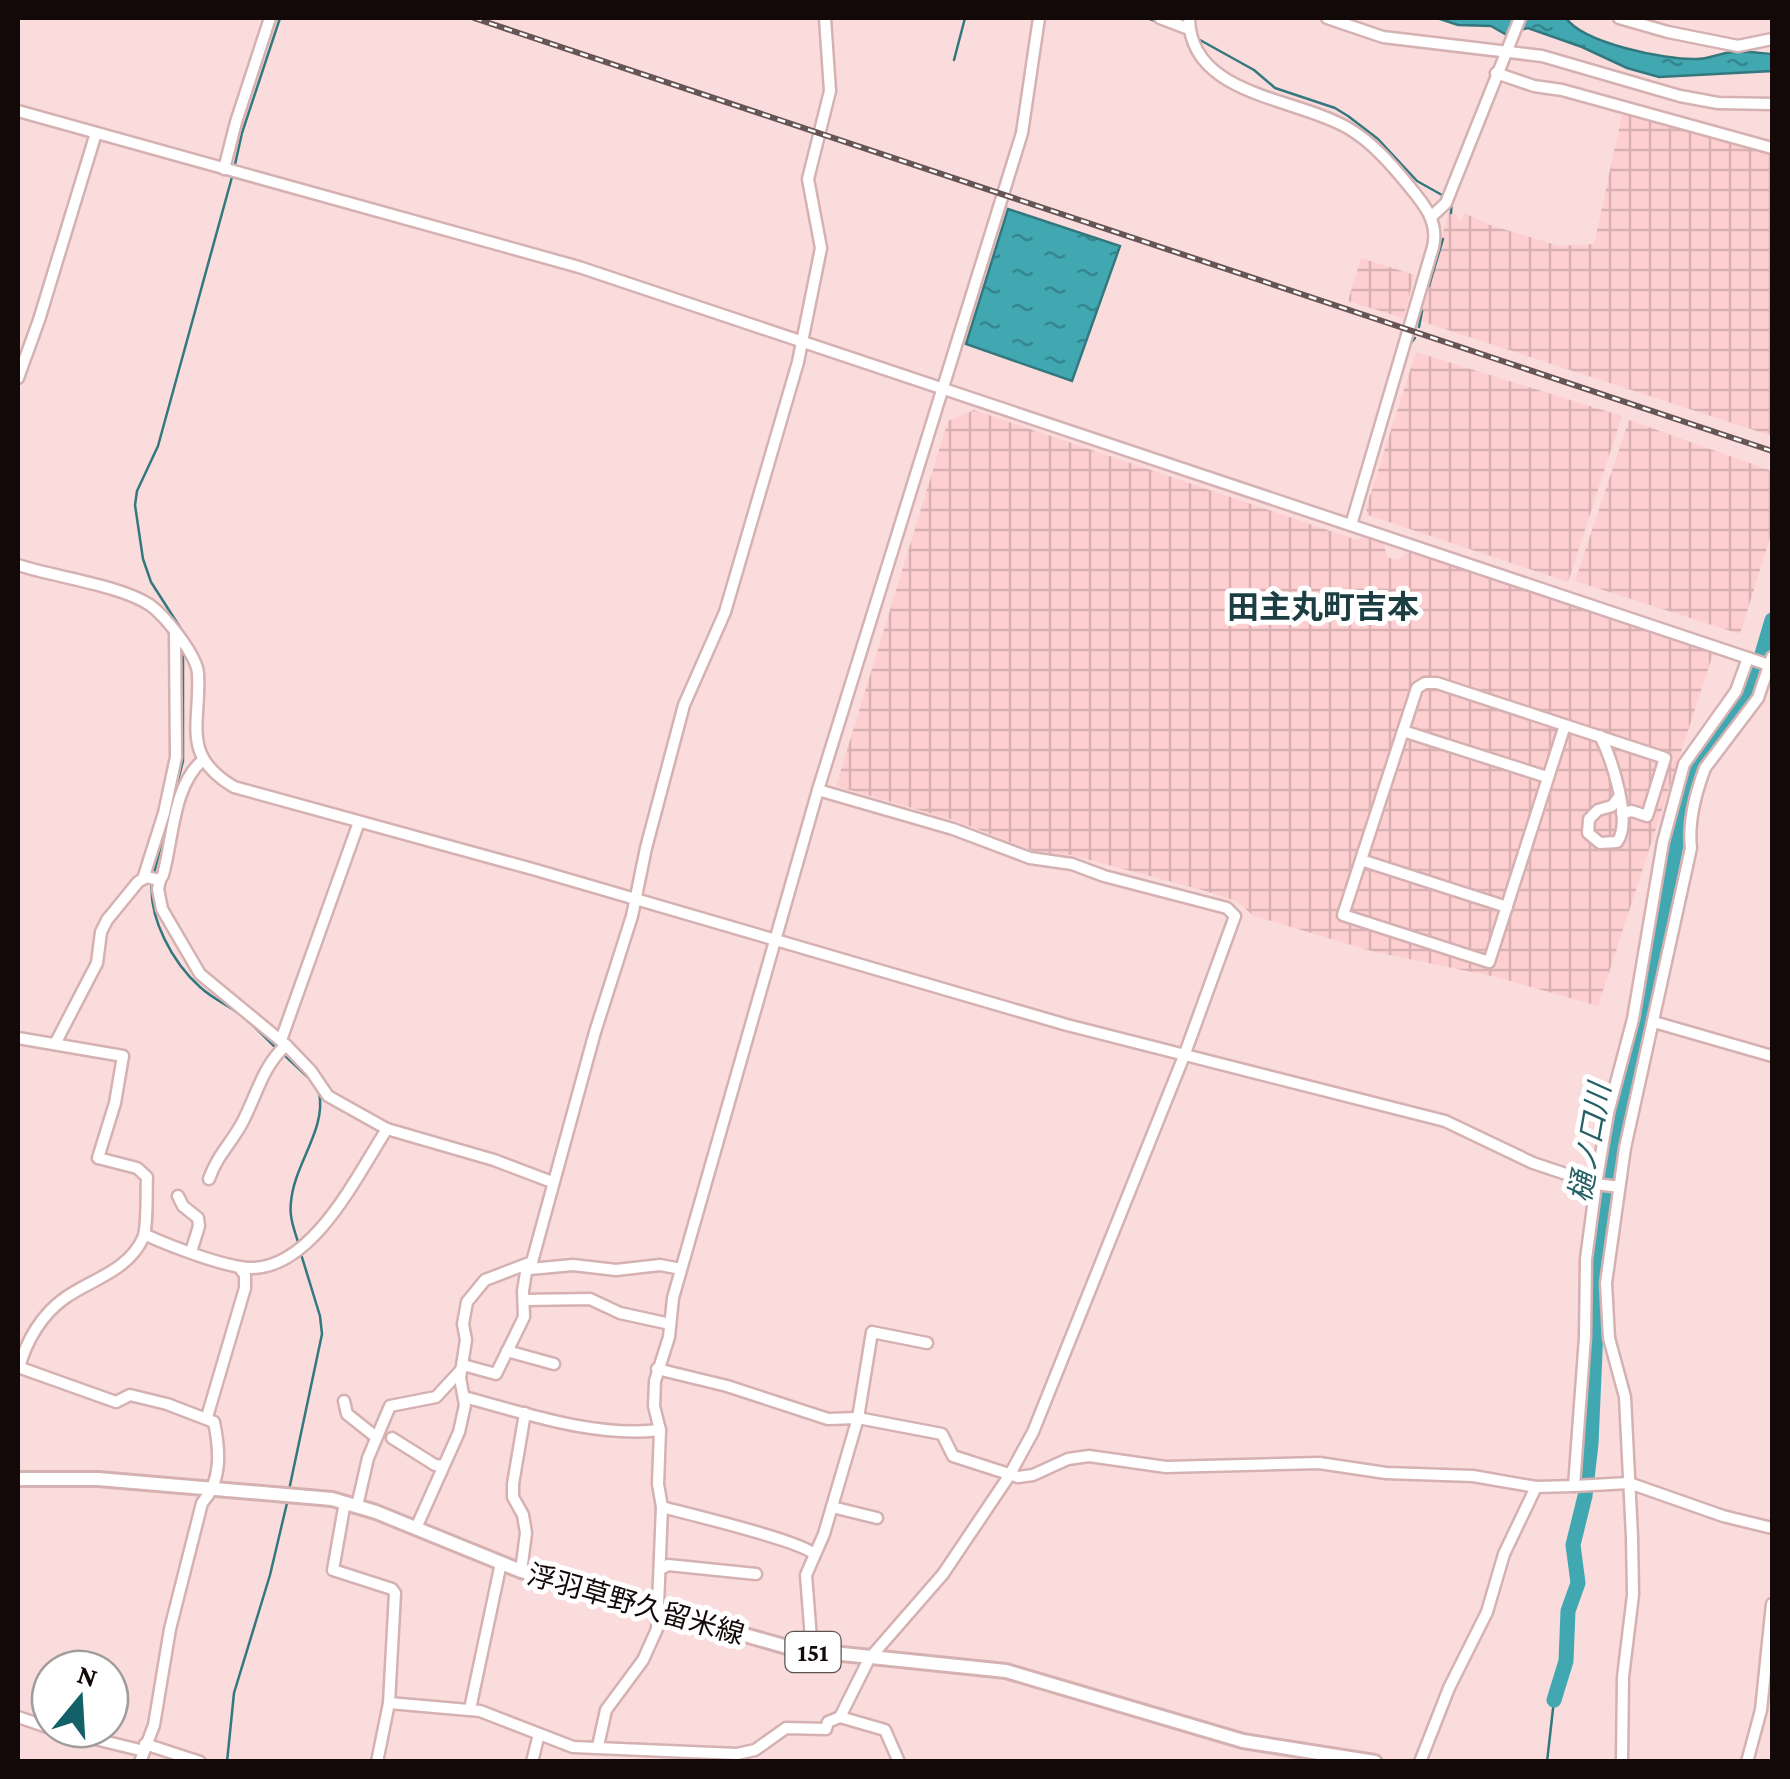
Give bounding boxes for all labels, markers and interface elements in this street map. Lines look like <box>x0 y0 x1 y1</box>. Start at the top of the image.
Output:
district label: 田主丸町吉本 <box>1227 589 1419 625</box>
water label: 樋ノ口川 <box>1563 1078 1617 1205</box>
street label: 浮羽草野久留米線 <box>524 1559 748 1650</box>
road number: 151 <box>786 1632 840 1672</box>
north arrow <box>30 1649 130 1749</box>
text: N <box>74 1658 101 1693</box>

